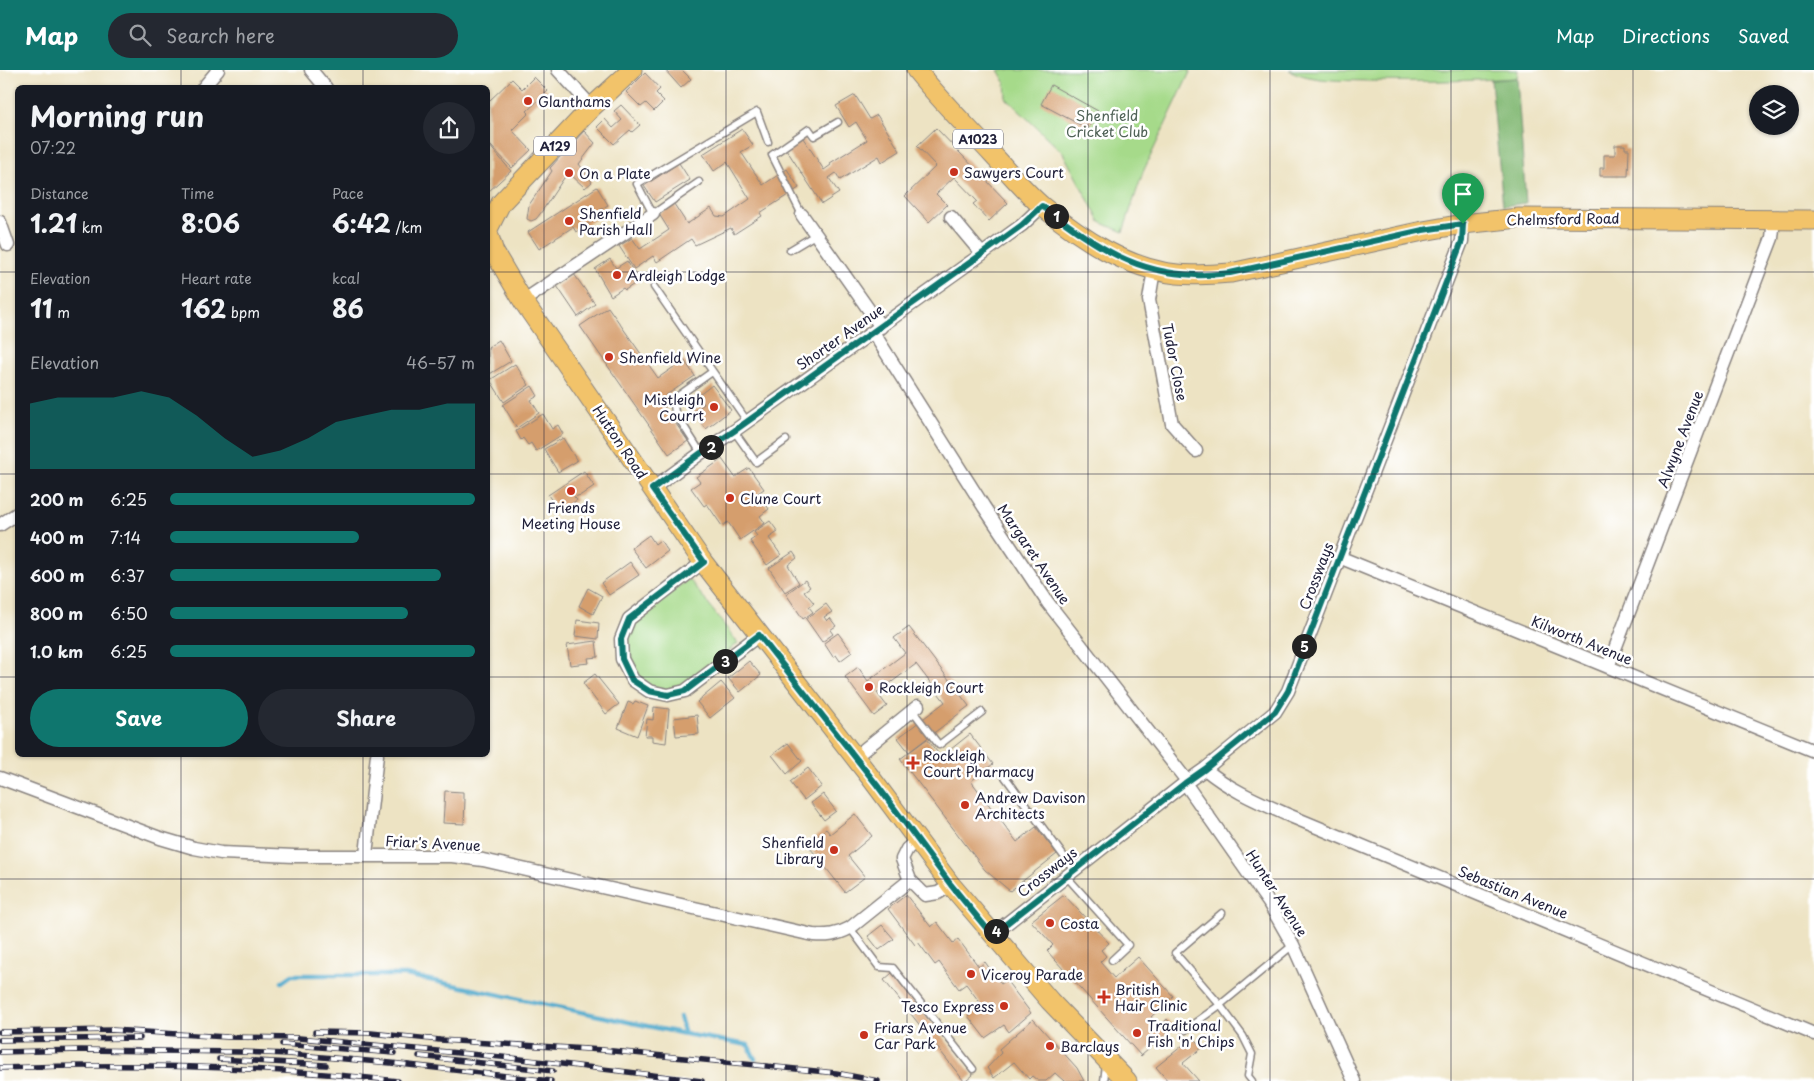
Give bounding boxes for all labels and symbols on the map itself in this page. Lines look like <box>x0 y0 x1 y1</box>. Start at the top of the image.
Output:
place label: Glanthams <box>538 91 611 112</box>
marker: Glanthams <box>522 95 534 107</box>
park label: Shenfield Cricket Club <box>1066 105 1148 142</box>
road number: A1023 <box>953 130 1003 148</box>
road number: A129 <box>534 136 576 155</box>
place label: Sawyers Court <box>964 162 1064 183</box>
place label: On a Plate <box>579 163 651 184</box>
marker: Sawyers Court <box>948 166 960 178</box>
marker: On a Plate <box>563 167 575 179</box>
pin <box>1442 173 1484 224</box>
place label: Shenfield Parish Hall <box>579 203 652 240</box>
pin: 1 <box>1044 204 1068 228</box>
street label: Chelmsford Road <box>1506 208 1620 230</box>
marker: Shenfield Parish Hall <box>563 215 575 227</box>
place label: Ardleigh Lodge <box>627 265 726 286</box>
marker: Ardleigh Lodge <box>611 269 623 281</box>
street label: Shorter Avenue <box>792 299 889 375</box>
street label: Tudor Close <box>1157 321 1193 403</box>
place label: Shenfield Wine <box>619 347 721 368</box>
marker: Shenfield Wine <box>603 351 615 363</box>
street label: Alwyne Avenue <box>1652 387 1708 491</box>
place label: Mistleigh Courrt <box>644 389 704 426</box>
street label: Hutton Road <box>588 401 652 483</box>
marker: Mistleigh Courrt <box>708 401 720 413</box>
pin: 2 <box>698 434 724 460</box>
marker: Friends Meeting House <box>565 485 577 497</box>
place label: Clune Court <box>740 488 821 509</box>
marker: Clune Court <box>724 492 736 504</box>
place label: Friends Meeting House <box>521 497 621 534</box>
street label: Margaret Avenue <box>993 500 1076 609</box>
street label: Crossways <box>1294 539 1338 613</box>
street label: Kilworth Avenue <box>1528 610 1636 670</box>
pin: 5 <box>1292 634 1316 658</box>
pin: 3 <box>712 648 738 674</box>
place label: Rockleigh Court <box>879 677 984 698</box>
marker: Rockleigh Court <box>863 681 875 693</box>
place label: Rockleigh Court Pharmacy <box>923 745 1034 782</box>
marker: Rockleigh Court Pharmacy <box>907 757 919 769</box>
place label: Andrew Davison Architects <box>975 787 1086 824</box>
marker: Andrew Davison Architects <box>959 799 971 811</box>
street label: Friar's Avenue <box>385 830 482 856</box>
place label: Shenfield Library <box>762 832 824 869</box>
street label: Crossways <box>1013 842 1081 902</box>
marker: Shenfield Library <box>828 844 840 856</box>
street label: Hunter Avenue <box>1241 846 1313 940</box>
street label: Sebastian Avenue <box>1455 860 1572 924</box>
place label: Costa <box>1060 913 1099 934</box>
marker: Costa <box>1044 917 1056 929</box>
pin: 4 <box>984 918 1008 944</box>
place label: Viceroy Parade <box>981 964 1083 985</box>
marker: Viceroy Parade <box>965 968 977 980</box>
place label: British Hair Clinic <box>1115 979 1187 1016</box>
marker: British Hair Clinic <box>1097 990 1111 1004</box>
place label: Tesco Express <box>901 996 994 1017</box>
marker: Tesco Express <box>998 1000 1010 1012</box>
place label: Traditional Fish 'n' Chips <box>1147 1015 1234 1052</box>
place label: Friars Avenue Car Park <box>874 1017 967 1054</box>
marker: Traditional Fish 'n' Chips <box>1131 1027 1143 1039</box>
marker: Friars Avenue Car Park <box>858 1029 870 1041</box>
place label: Barclays <box>1060 1036 1119 1057</box>
marker: Barclays <box>1044 1040 1056 1052</box>

